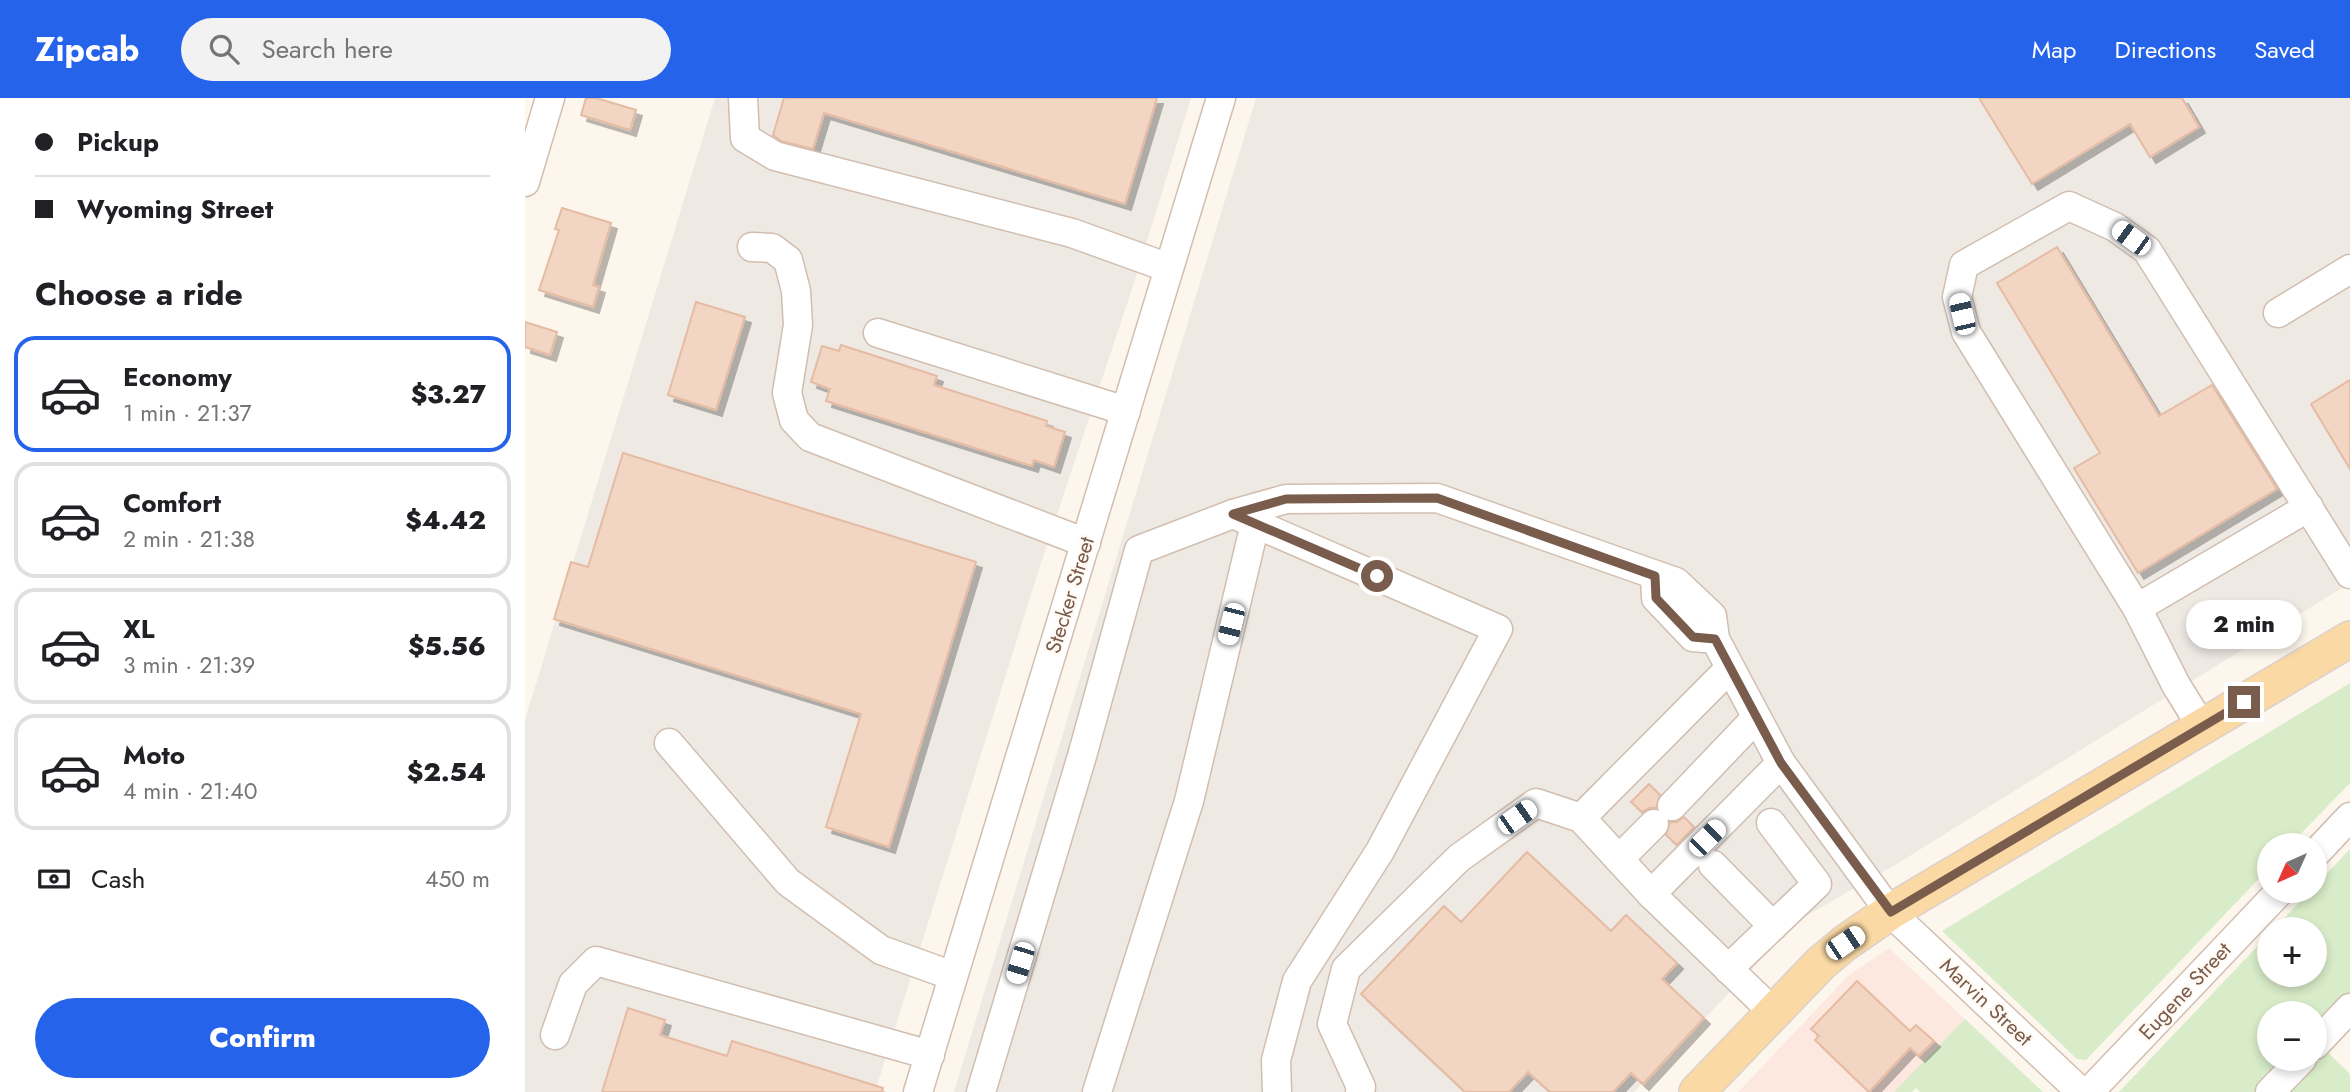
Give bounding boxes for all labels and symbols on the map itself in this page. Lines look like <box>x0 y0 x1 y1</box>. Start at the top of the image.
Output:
car <box>2108 217 2155 259</box>
car <box>1948 291 1977 337</box>
street label: Stecker Street <box>1038 533 1102 657</box>
route start <box>1361 560 1393 592</box>
car <box>1216 601 1247 647</box>
callout: 2 min <box>2186 601 2302 650</box>
route end <box>2228 686 2260 718</box>
car <box>1494 796 1541 838</box>
car <box>1685 816 1730 860</box>
north arrow <box>2257 833 2327 903</box>
car <box>1822 923 1869 963</box>
street label: Eugene Street <box>2132 936 2238 1046</box>
car <box>1004 940 1037 986</box>
street label: Marvin Street <box>1933 951 2039 1053</box>

